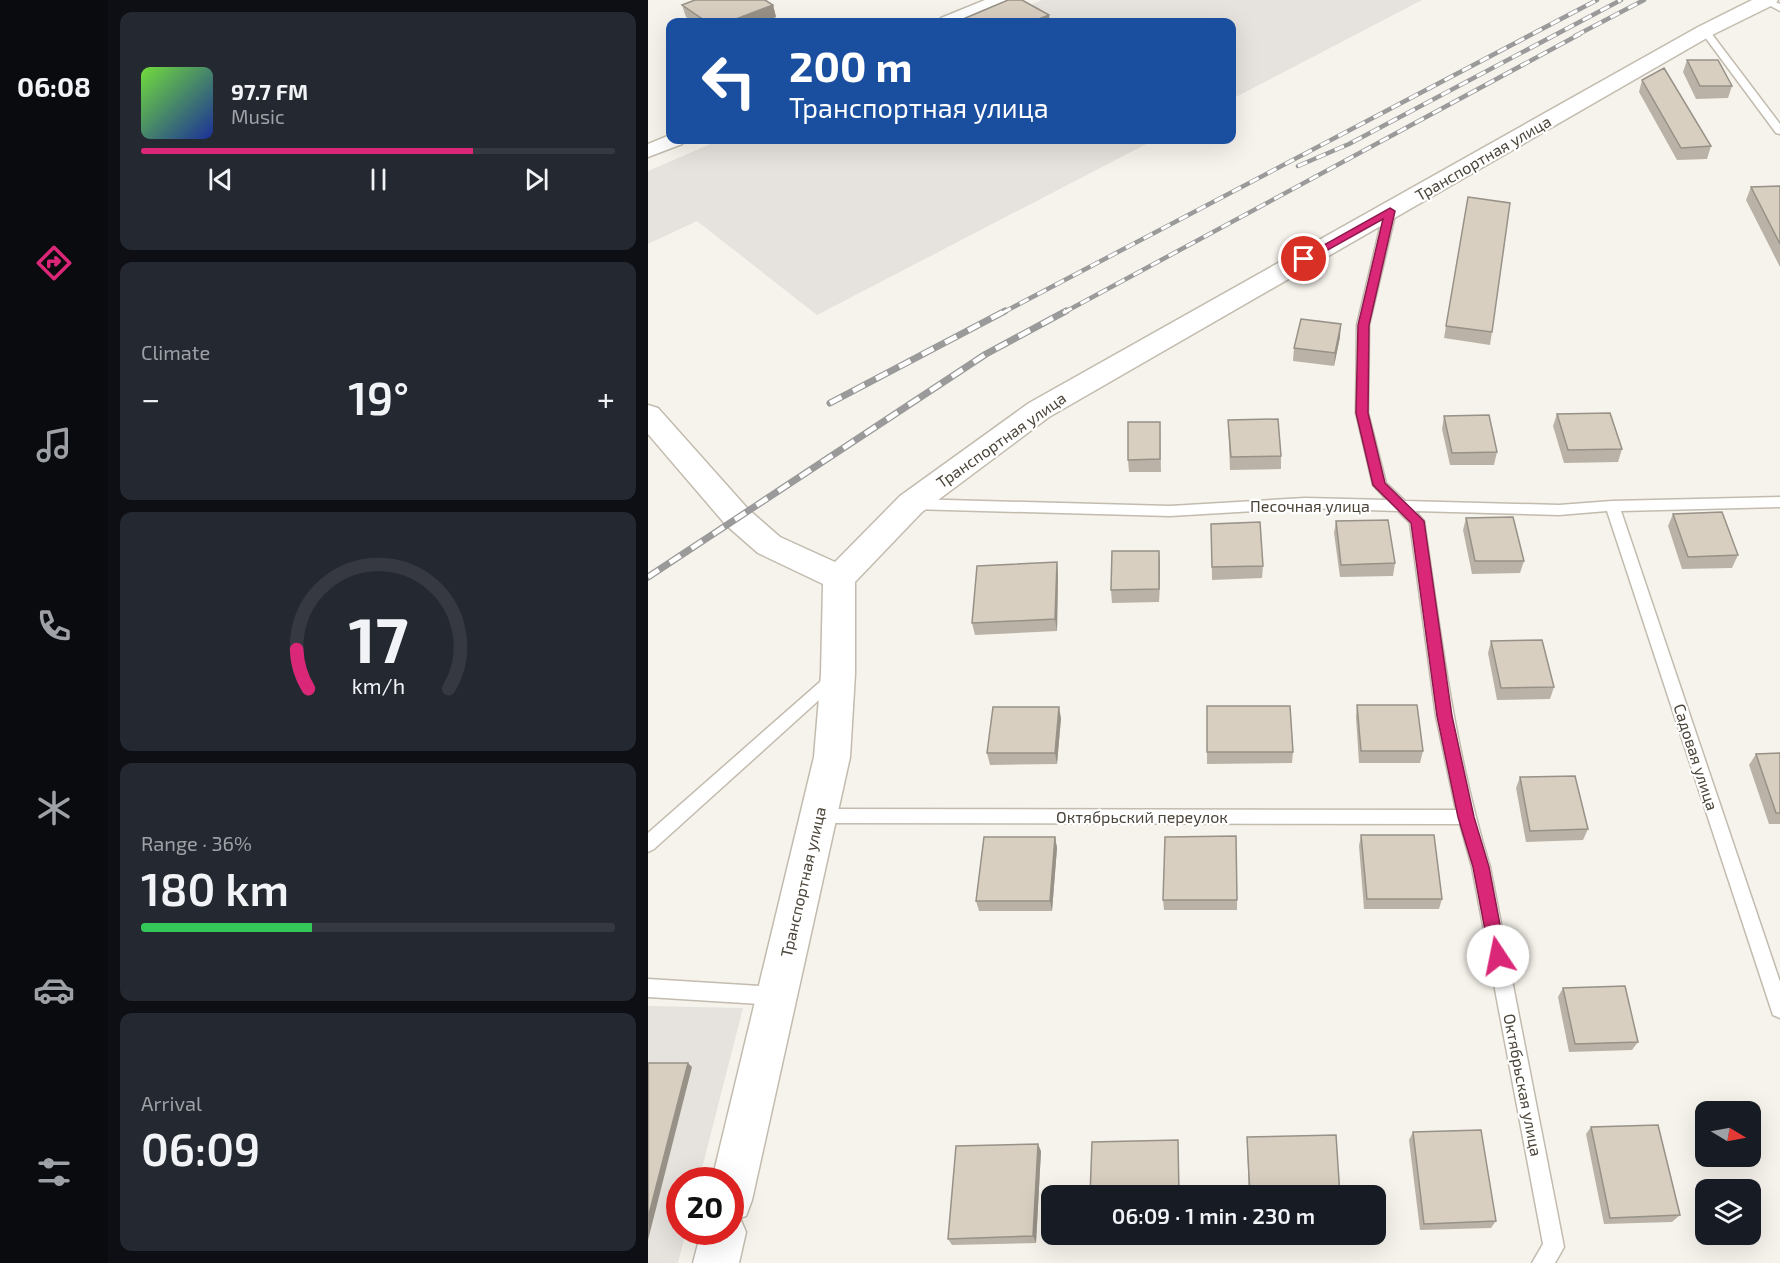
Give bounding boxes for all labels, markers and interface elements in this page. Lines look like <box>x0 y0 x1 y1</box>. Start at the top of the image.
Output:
text: 200 m <box>789 40 912 90</box>
icon: left <box>690 42 768 120</box>
text: 06:08 <box>17 70 91 102</box>
text: 97.7 FM <box>231 78 308 104</box>
text: Транспортная улица <box>789 91 1049 123</box>
text: Music <box>231 104 285 128</box>
street label: Транспортная улица <box>1411 111 1555 205</box>
icon: previous <box>204 163 237 196</box>
icon: pause <box>362 163 395 196</box>
icon: next <box>520 163 553 196</box>
pin <box>1278 233 1329 284</box>
icon: directions <box>33 242 75 284</box>
icon: arrive <box>1287 242 1320 275</box>
text: Climate <box>141 340 210 364</box>
text: 19° <box>348 370 409 424</box>
text: − <box>141 378 160 418</box>
text: + <box>597 378 615 418</box>
street label: Транспортная улица <box>932 388 1070 492</box>
icon: music <box>33 424 75 466</box>
street label: Песочная улица <box>1250 496 1370 516</box>
text: 17 <box>348 601 408 676</box>
icon: phone <box>33 605 75 647</box>
text: km/h <box>351 673 405 698</box>
street label: Садовая улица <box>1669 701 1723 813</box>
icon: climate <box>33 787 75 829</box>
street label: Транспортная улица <box>776 805 830 959</box>
street label: Октябрьский переулок <box>1056 807 1228 827</box>
text: Range · 36% <box>141 831 252 855</box>
text: 180 km <box>141 861 289 915</box>
position arrow <box>1466 924 1530 988</box>
icon: car <box>33 969 75 1011</box>
street label: Октябрьская улица <box>1499 1012 1547 1158</box>
text: Arrival <box>141 1091 202 1115</box>
north arrow <box>1695 1101 1761 1167</box>
map controls <box>1695 1101 1761 1245</box>
text: 06:09 <box>141 1121 260 1175</box>
icon: filters <box>33 1151 75 1193</box>
speed limit sign: 20 <box>666 1167 744 1245</box>
button: layers <box>1695 1179 1761 1245</box>
text: 06:09 · 1 min · 230 m <box>1112 1202 1315 1228</box>

